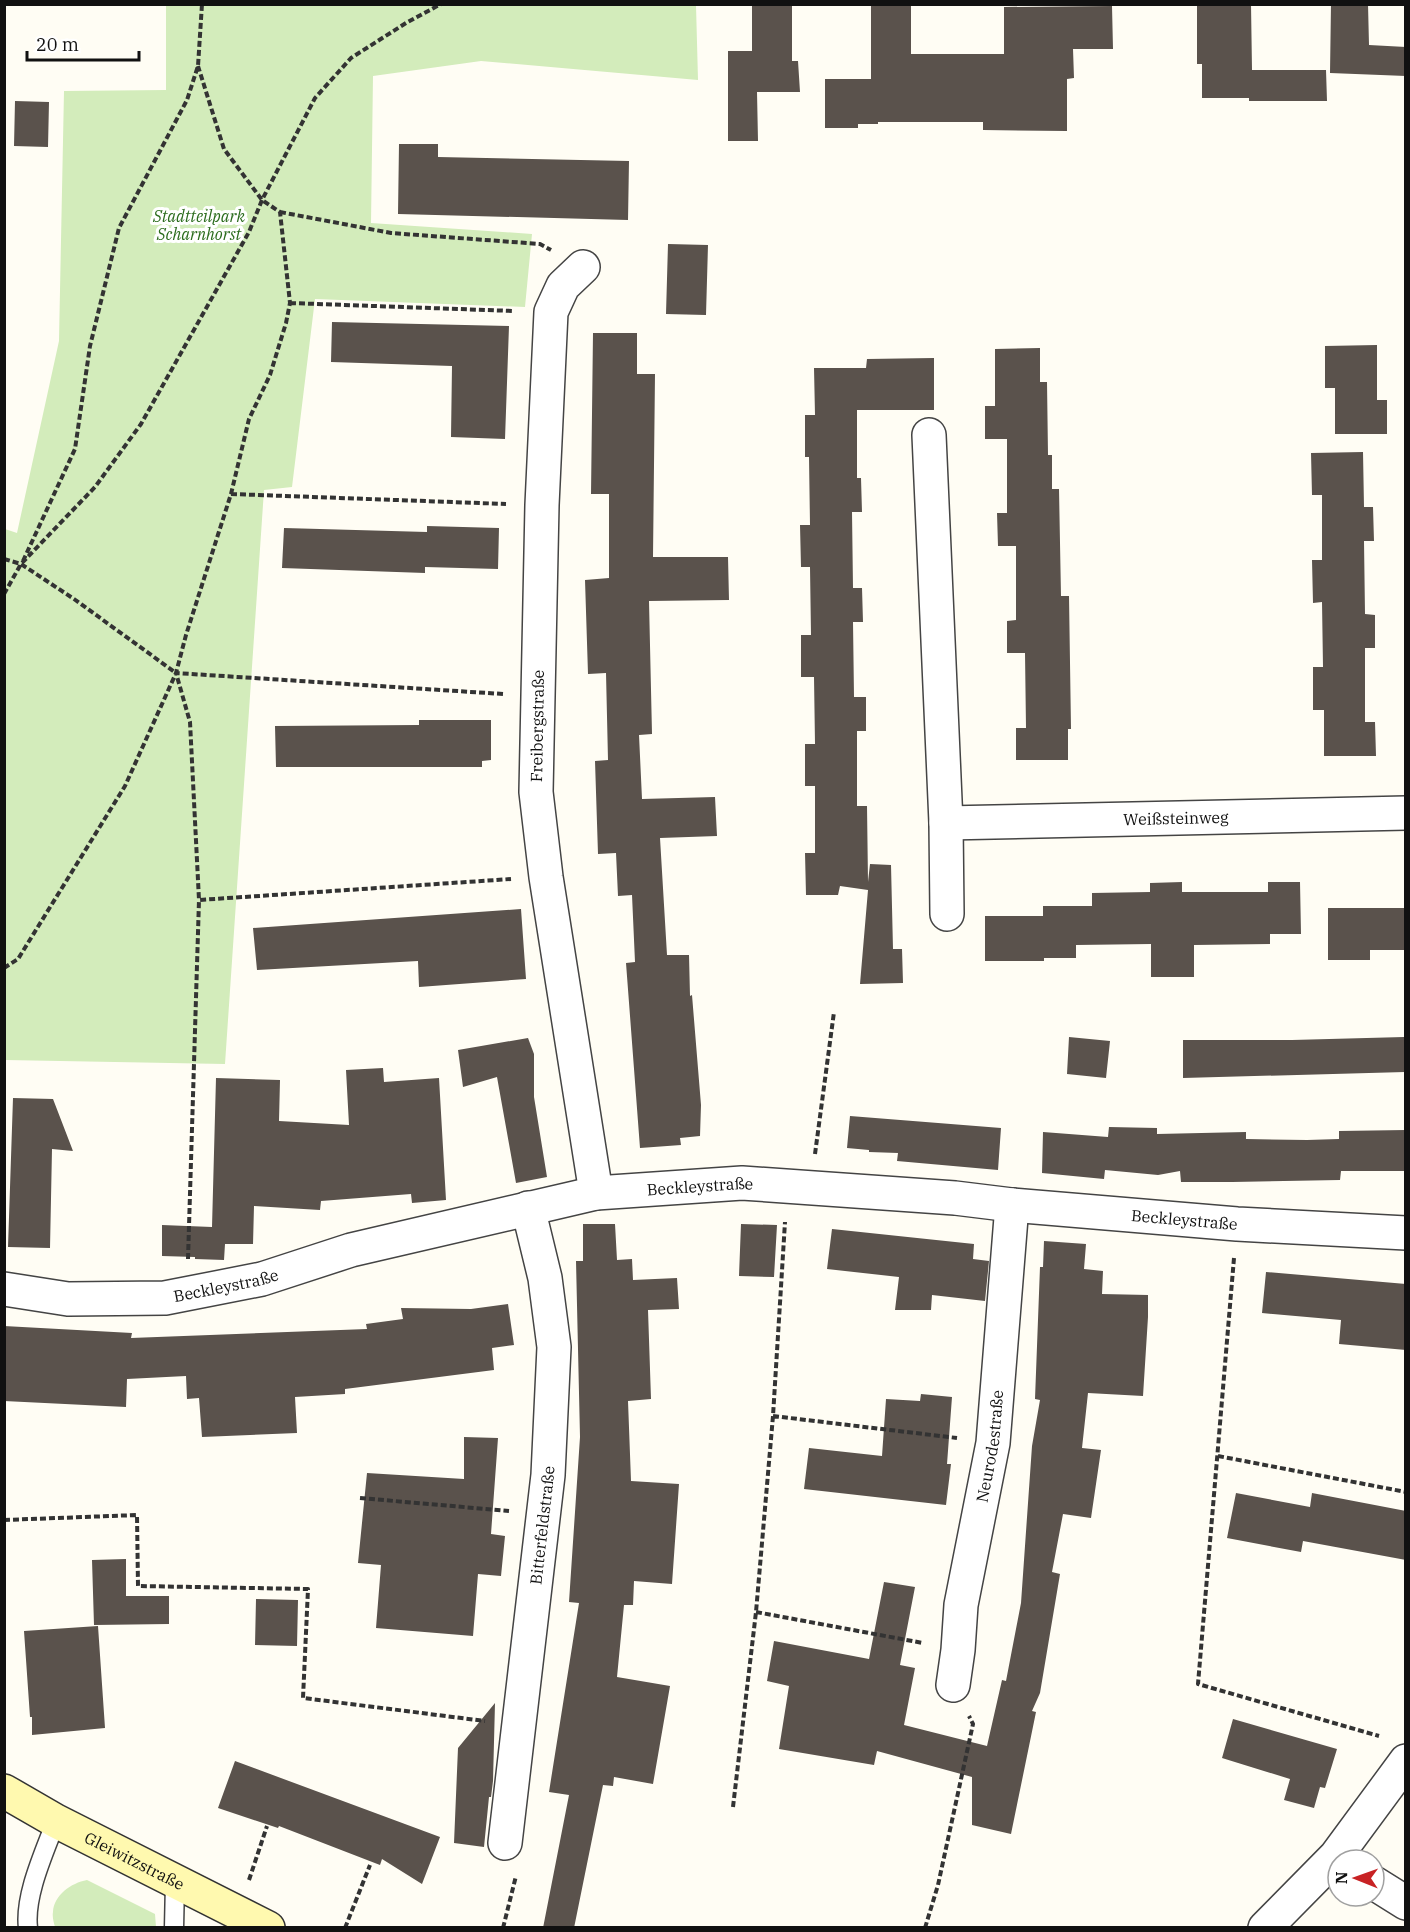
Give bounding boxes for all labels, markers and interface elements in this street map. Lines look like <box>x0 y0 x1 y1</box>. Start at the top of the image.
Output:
scale bar <box>27 24 140 62</box>
text: 20 m <box>36 33 79 56</box>
park label: Stadtteilpark Scharnhorst <box>152 206 246 244</box>
street label: Freibergstraße <box>526 670 548 782</box>
street label: Weißsteinweg <box>1123 807 1229 829</box>
street label: Beckleystraße <box>646 1173 754 1200</box>
street label: Beckleystraße <box>1130 1205 1238 1234</box>
street label: Beckleystraße <box>172 1264 281 1306</box>
street label: Neurodestraße <box>971 1389 1007 1504</box>
street label: Bitterfeldstraße <box>525 1465 558 1586</box>
street label: Gleiwitzstraße <box>81 1827 188 1894</box>
north arrow <box>1326 1848 1386 1908</box>
text: N <box>1331 1871 1351 1884</box>

